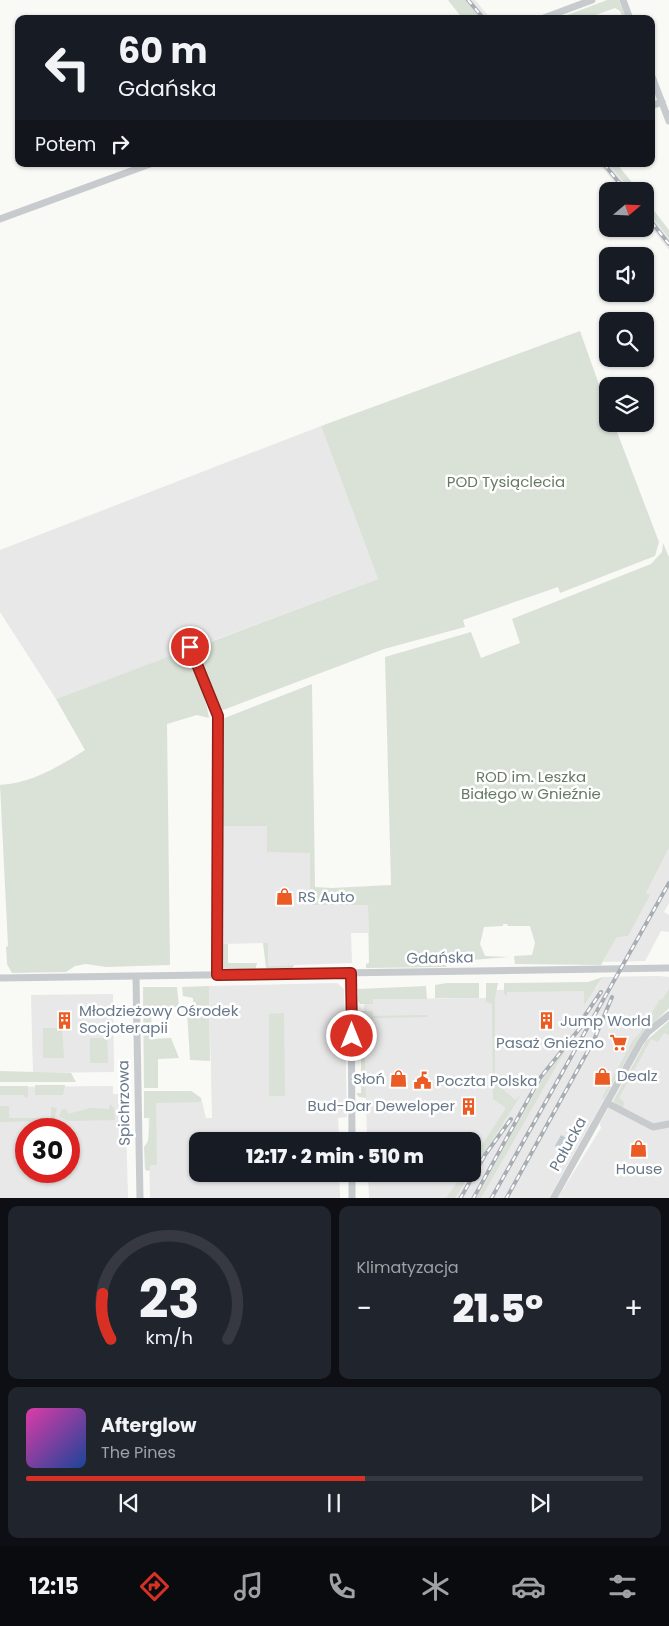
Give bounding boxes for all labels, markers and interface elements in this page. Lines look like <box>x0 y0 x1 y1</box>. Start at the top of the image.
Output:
text: 60 m <box>118 26 208 75</box>
icon: left <box>35 35 100 100</box>
text: Gdańska <box>118 73 217 104</box>
icon: right <box>106 130 134 158</box>
text: Potem <box>35 131 96 158</box>
north arrow <box>599 182 654 238</box>
map controls <box>599 182 654 432</box>
button: sound <box>599 247 654 302</box>
button: search <box>599 312 654 367</box>
button: layers <box>599 377 654 432</box>
park label: POD Tysiąclecia <box>447 471 565 492</box>
pin <box>169 626 211 668</box>
icon: arrive <box>176 633 204 661</box>
park label: ROD im. Leszka Białego w Gnieźnie <box>461 766 601 804</box>
place label: RS Auto <box>298 886 355 907</box>
shop icon: RS Auto <box>274 887 294 907</box>
street label: Gdańska <box>406 946 474 969</box>
place label: Młodzieżowy Ośrodek Socjoterapii <box>79 1000 239 1038</box>
position arrow <box>325 1009 377 1061</box>
building icon: Młodzieżowy Ośrodek Socjoterapii <box>55 1010 75 1030</box>
place label: Jump World <box>560 1010 651 1031</box>
building icon: Jump World <box>536 1011 556 1031</box>
place label: Pasaż Gniezno <box>496 1032 604 1053</box>
supermarket icon: Pasaż Gniezno <box>608 1033 628 1053</box>
street label: Spichrzowa <box>112 1060 135 1146</box>
place label: Dealz <box>617 1065 658 1086</box>
shop icon: Dealz <box>593 1066 613 1086</box>
place label: Słoń <box>353 1068 385 1089</box>
shop icon: Słoń <box>389 1069 409 1089</box>
place label: Poczta Polska <box>436 1070 538 1091</box>
public building icon: Poczta Polska <box>412 1071 432 1091</box>
place label: Bud-Dar Deweloper <box>308 1095 455 1116</box>
building icon: Bud-Dar Deweloper <box>459 1096 479 1116</box>
street label: Pałucka <box>544 1113 591 1175</box>
speed limit sign: 30 <box>15 1118 80 1183</box>
shop icon: House <box>629 1138 649 1158</box>
text: 12:17 · 2 min · 510 m <box>246 1143 424 1170</box>
place label: House <box>616 1158 662 1179</box>
text: Klimatyzacja <box>357 1256 459 1279</box>
text: 23 <box>139 1263 200 1336</box>
text: 21.5° <box>452 1282 543 1335</box>
text: − <box>357 1289 372 1328</box>
text: + <box>624 1289 643 1328</box>
text: km/h <box>145 1325 193 1350</box>
text: Afterglow <box>101 1412 196 1439</box>
text: The Pines <box>101 1441 176 1464</box>
icon: previous <box>115 1489 143 1517</box>
icon: pause <box>320 1489 348 1517</box>
icon: next <box>526 1489 554 1517</box>
icon: directions <box>137 1569 172 1604</box>
icon: music <box>231 1569 266 1604</box>
icon: phone <box>324 1569 359 1604</box>
icon: climate <box>418 1569 453 1604</box>
icon: car <box>511 1569 546 1604</box>
icon: filters <box>605 1569 640 1604</box>
text: 12:15 <box>29 1571 79 1602</box>

